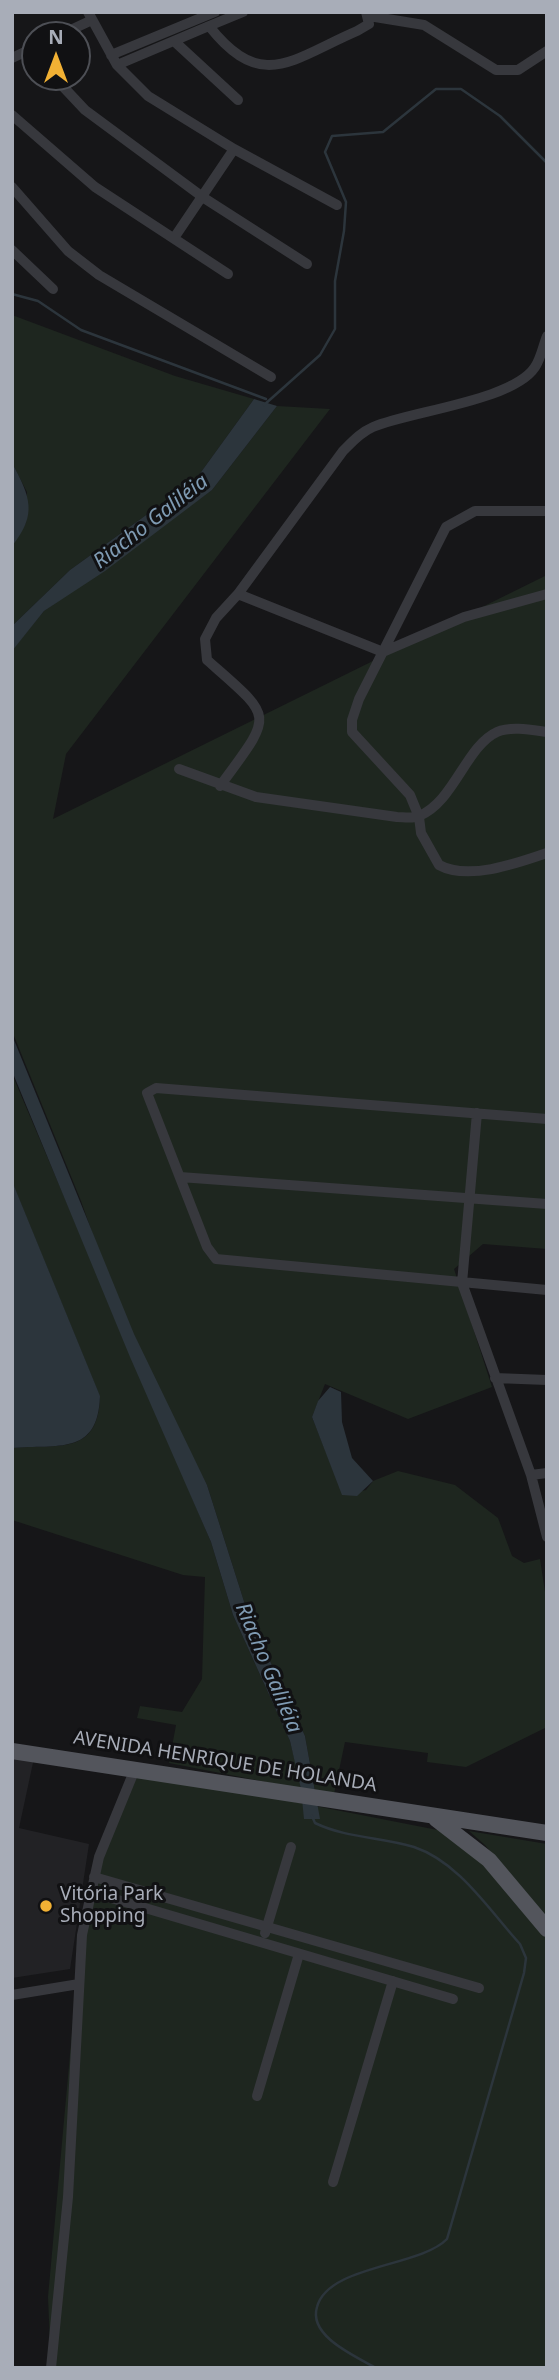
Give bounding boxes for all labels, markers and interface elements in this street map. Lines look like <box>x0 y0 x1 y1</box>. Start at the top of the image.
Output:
north arrow <box>21 21 91 91</box>
text: N <box>48 24 64 50</box>
water label: Riacho Galiléia <box>89 469 213 575</box>
water label: Riacho Galiléia <box>229 1599 307 1737</box>
street label: AVENIDA HENRIQUE DE HOLANDA <box>72 1727 378 1797</box>
place label: Vitória Park Shopping <box>60 1884 163 1928</box>
marker: Vitória Park Shopping <box>38 1898 54 1914</box>

